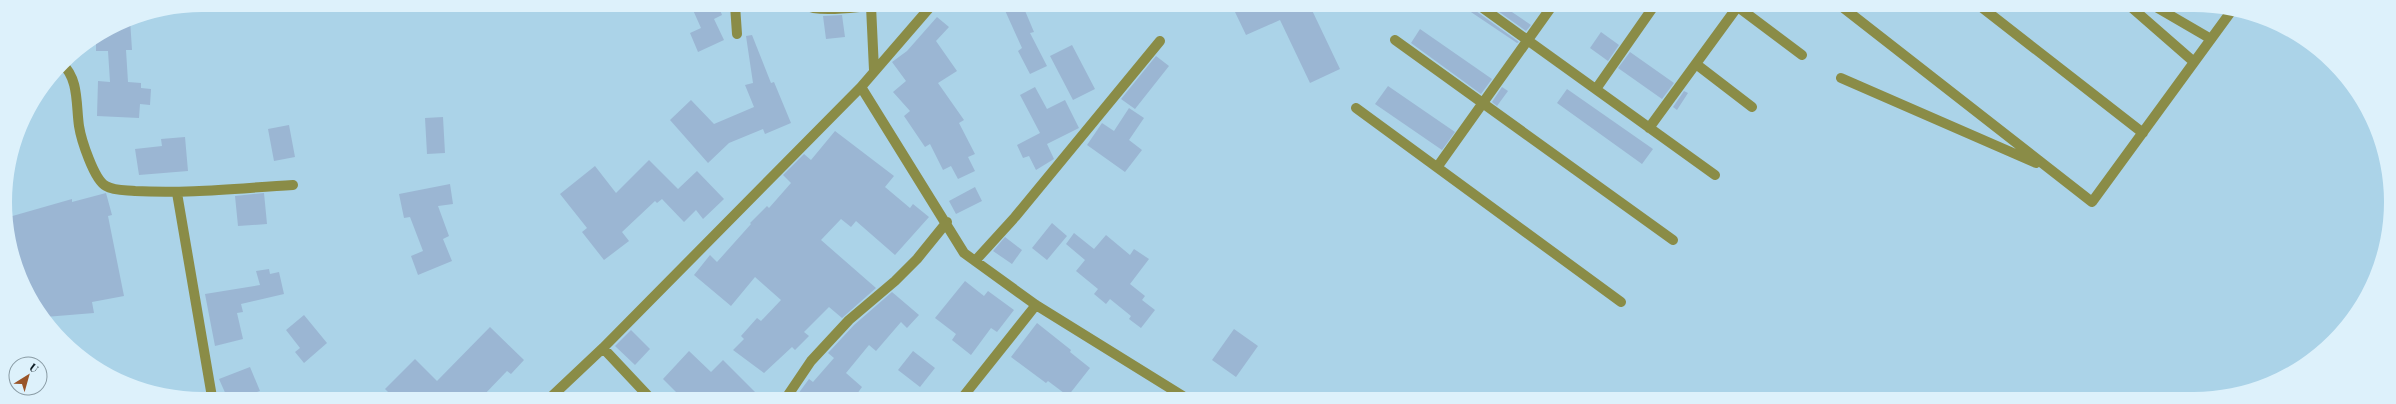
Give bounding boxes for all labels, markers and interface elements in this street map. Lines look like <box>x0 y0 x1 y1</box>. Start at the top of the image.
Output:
north arrow <box>8 356 48 396</box>
text: U <box>27 359 42 376</box>

